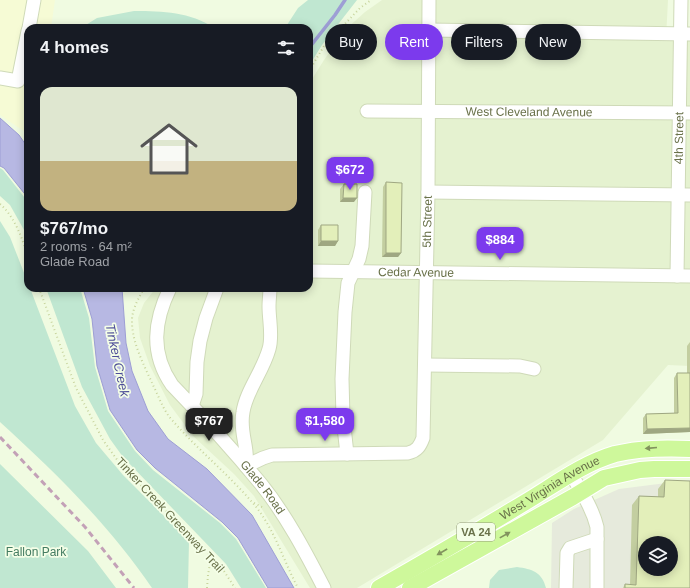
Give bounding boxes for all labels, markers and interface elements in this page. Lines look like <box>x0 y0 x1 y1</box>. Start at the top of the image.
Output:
chip: Buy <box>325 24 377 60</box>
chip: Rent <box>385 24 443 60</box>
chip: Filters <box>451 24 517 60</box>
chip: New <box>525 24 581 60</box>
icon: filters <box>275 37 297 59</box>
text: 4 homes <box>40 38 109 57</box>
street label: West Cleveland Avenue <box>465 105 593 119</box>
street label: 4th Street <box>672 111 686 164</box>
icon: home <box>133 113 205 185</box>
pin: $672 <box>326 157 374 191</box>
text: $672 <box>336 162 364 177</box>
street label: 5th Street <box>420 195 435 248</box>
text: $767/mo <box>40 219 108 238</box>
pin: $884 <box>476 227 524 261</box>
text: $884 <box>486 232 514 247</box>
text: 2 rooms · 64 m² <box>40 239 132 254</box>
text: Glade Road <box>40 254 109 269</box>
street label: Cedar Avenue <box>378 265 454 280</box>
water label: Tinker Creek <box>102 322 133 399</box>
pin: $767 <box>185 408 233 442</box>
pin: $1,580 <box>292 408 358 442</box>
text: $767 <box>195 413 223 428</box>
text: $1,580 <box>305 413 345 428</box>
one-way arrow <box>645 445 657 452</box>
street label: West Virginia Avenue <box>497 453 602 523</box>
street label: Tinker Creek Greenway Trail <box>113 455 227 575</box>
street label: Glade Road <box>237 458 288 517</box>
road number: VA 24 <box>457 523 495 541</box>
one-way arrow <box>499 531 511 538</box>
map controls <box>638 536 678 576</box>
button: layers <box>638 536 678 576</box>
park label: Fallon Park <box>6 545 67 559</box>
one-way arrow <box>436 549 448 556</box>

